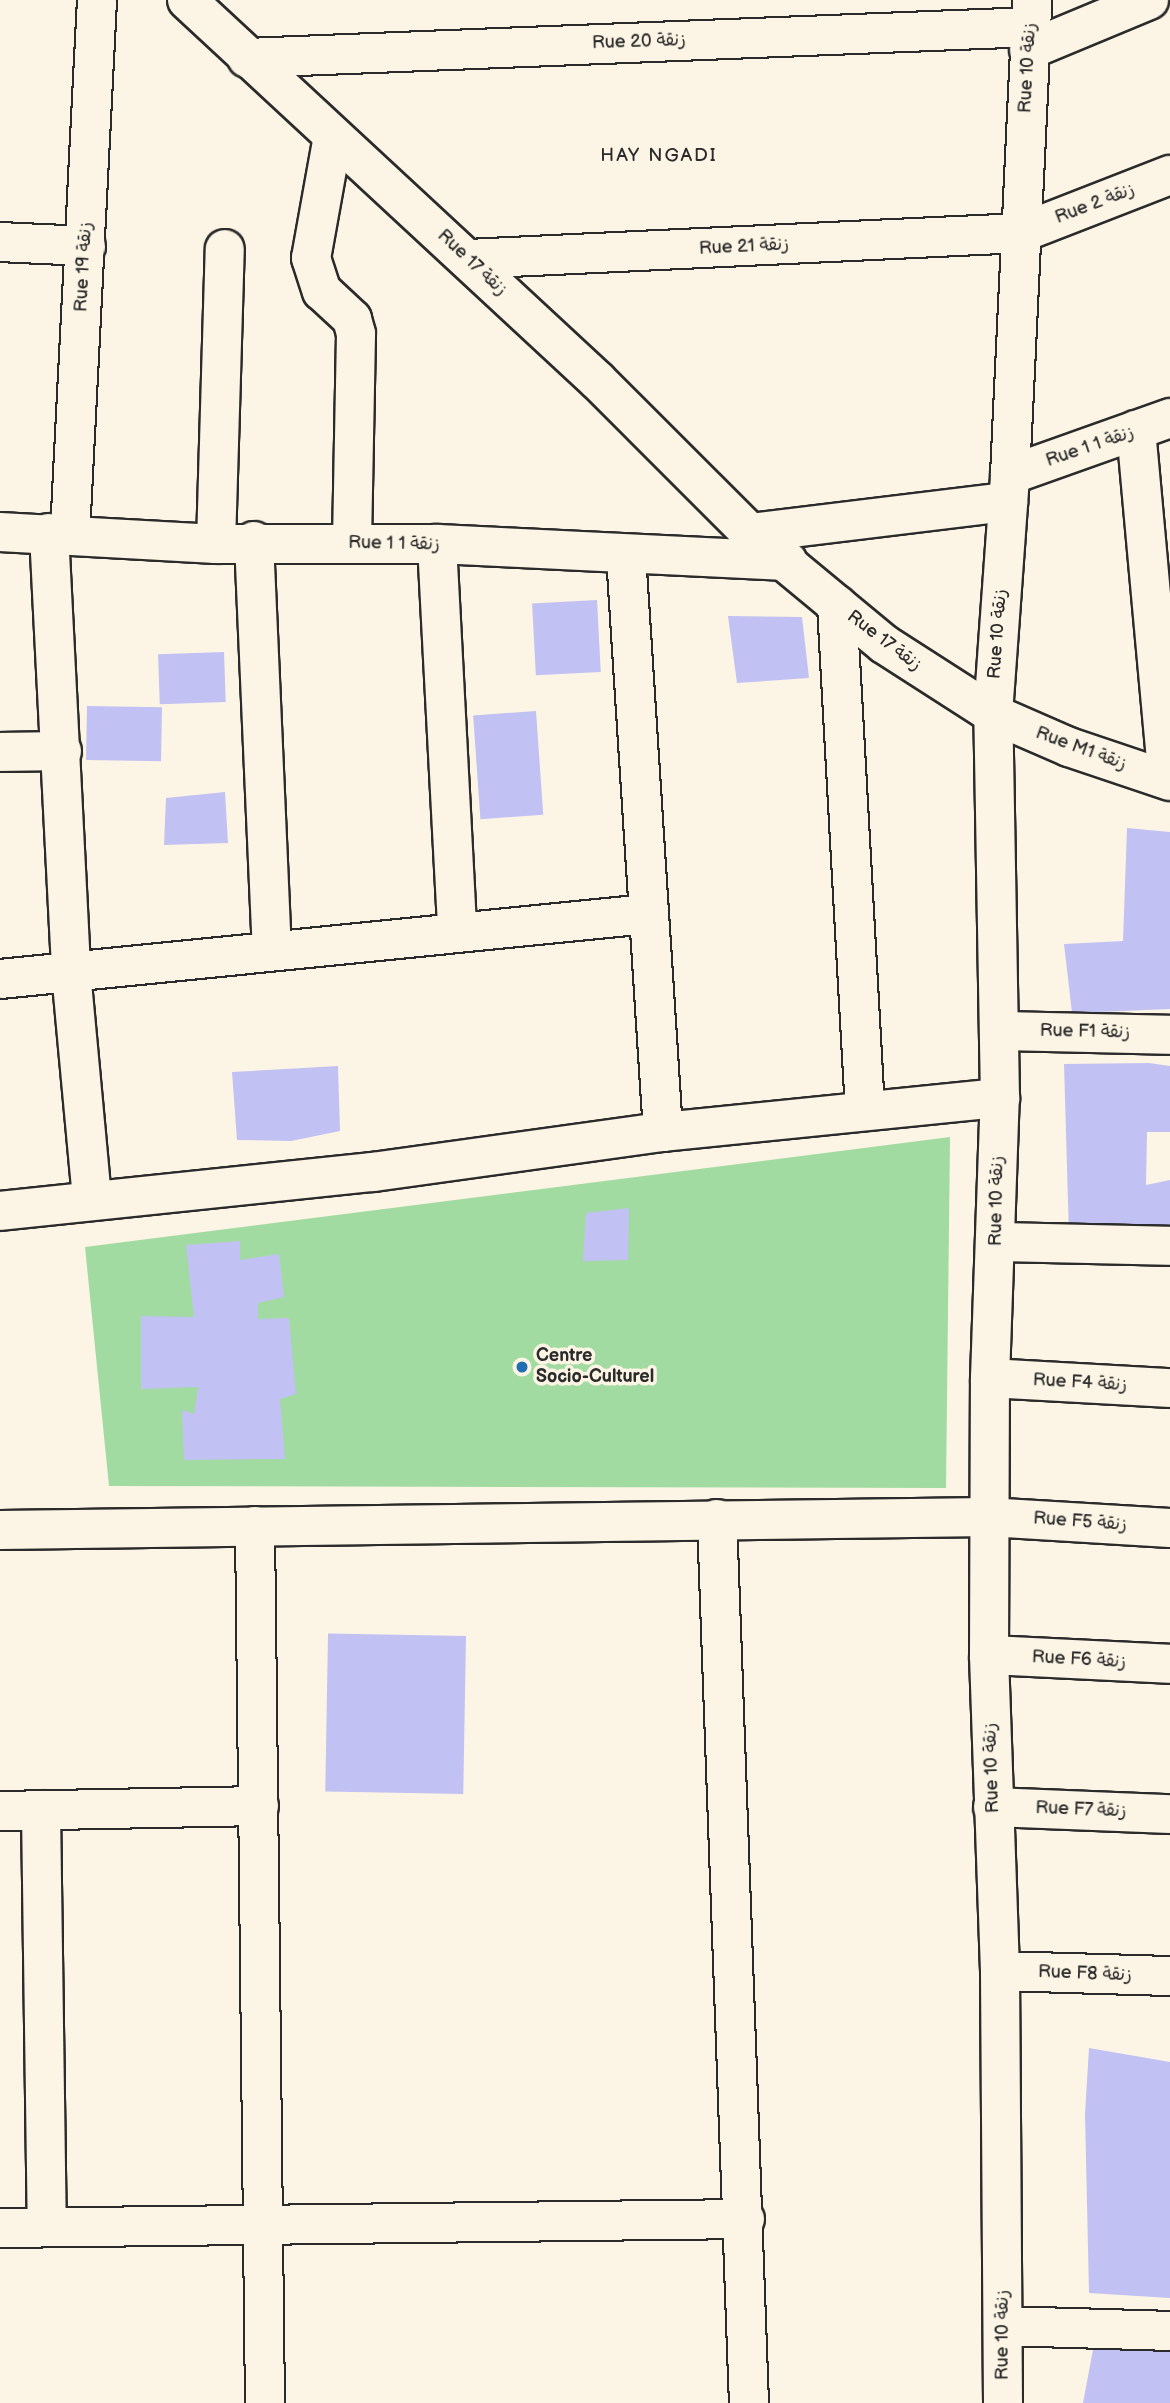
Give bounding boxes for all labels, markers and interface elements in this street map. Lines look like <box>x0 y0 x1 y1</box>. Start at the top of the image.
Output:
street label: Rue 10 زنقة <box>1015 22 1041 114</box>
street label: Rue 20 زنقة <box>592 30 686 54</box>
district label: HAY NGADI <box>601 145 717 167</box>
street label: Rue 2 زنقة <box>1052 179 1138 229</box>
street label: Rue 19 زنقة <box>71 221 97 313</box>
street label: Rue 17 زنقة <box>432 225 512 301</box>
street label: Rue 21 زنقة <box>698 234 790 260</box>
street label: Rue 1 زنقة 1 <box>1043 422 1137 472</box>
street label: Rue 1 زنقة 1 <box>348 532 440 556</box>
street label: Rue 10 زنقة <box>984 588 1012 680</box>
street label: Rue 17 زنقة <box>842 606 926 676</box>
street label: Rue M1 زنقة <box>1033 723 1129 775</box>
street label: Rue F1 زنقة <box>1040 1020 1130 1044</box>
street label: Rue 10 زنقة <box>985 1156 1009 1246</box>
place label: Centre Socio-Culturel <box>536 1346 654 1388</box>
marker: Centre Socio-Culturel <box>514 1359 530 1375</box>
street label: Rue F4 زنقة <box>1032 1370 1128 1396</box>
street label: Rue F5 زنقة <box>1032 1508 1128 1536</box>
street label: Rue F6 زنقة <box>1031 1647 1127 1673</box>
street label: Rue 10 زنقة <box>980 1723 1004 1813</box>
street label: Rue F7 زنقة <box>1035 1798 1127 1822</box>
street label: Rue F8 زنقة <box>1038 1962 1132 1986</box>
street label: Rue 10 زنقة <box>992 2290 1014 2380</box>

